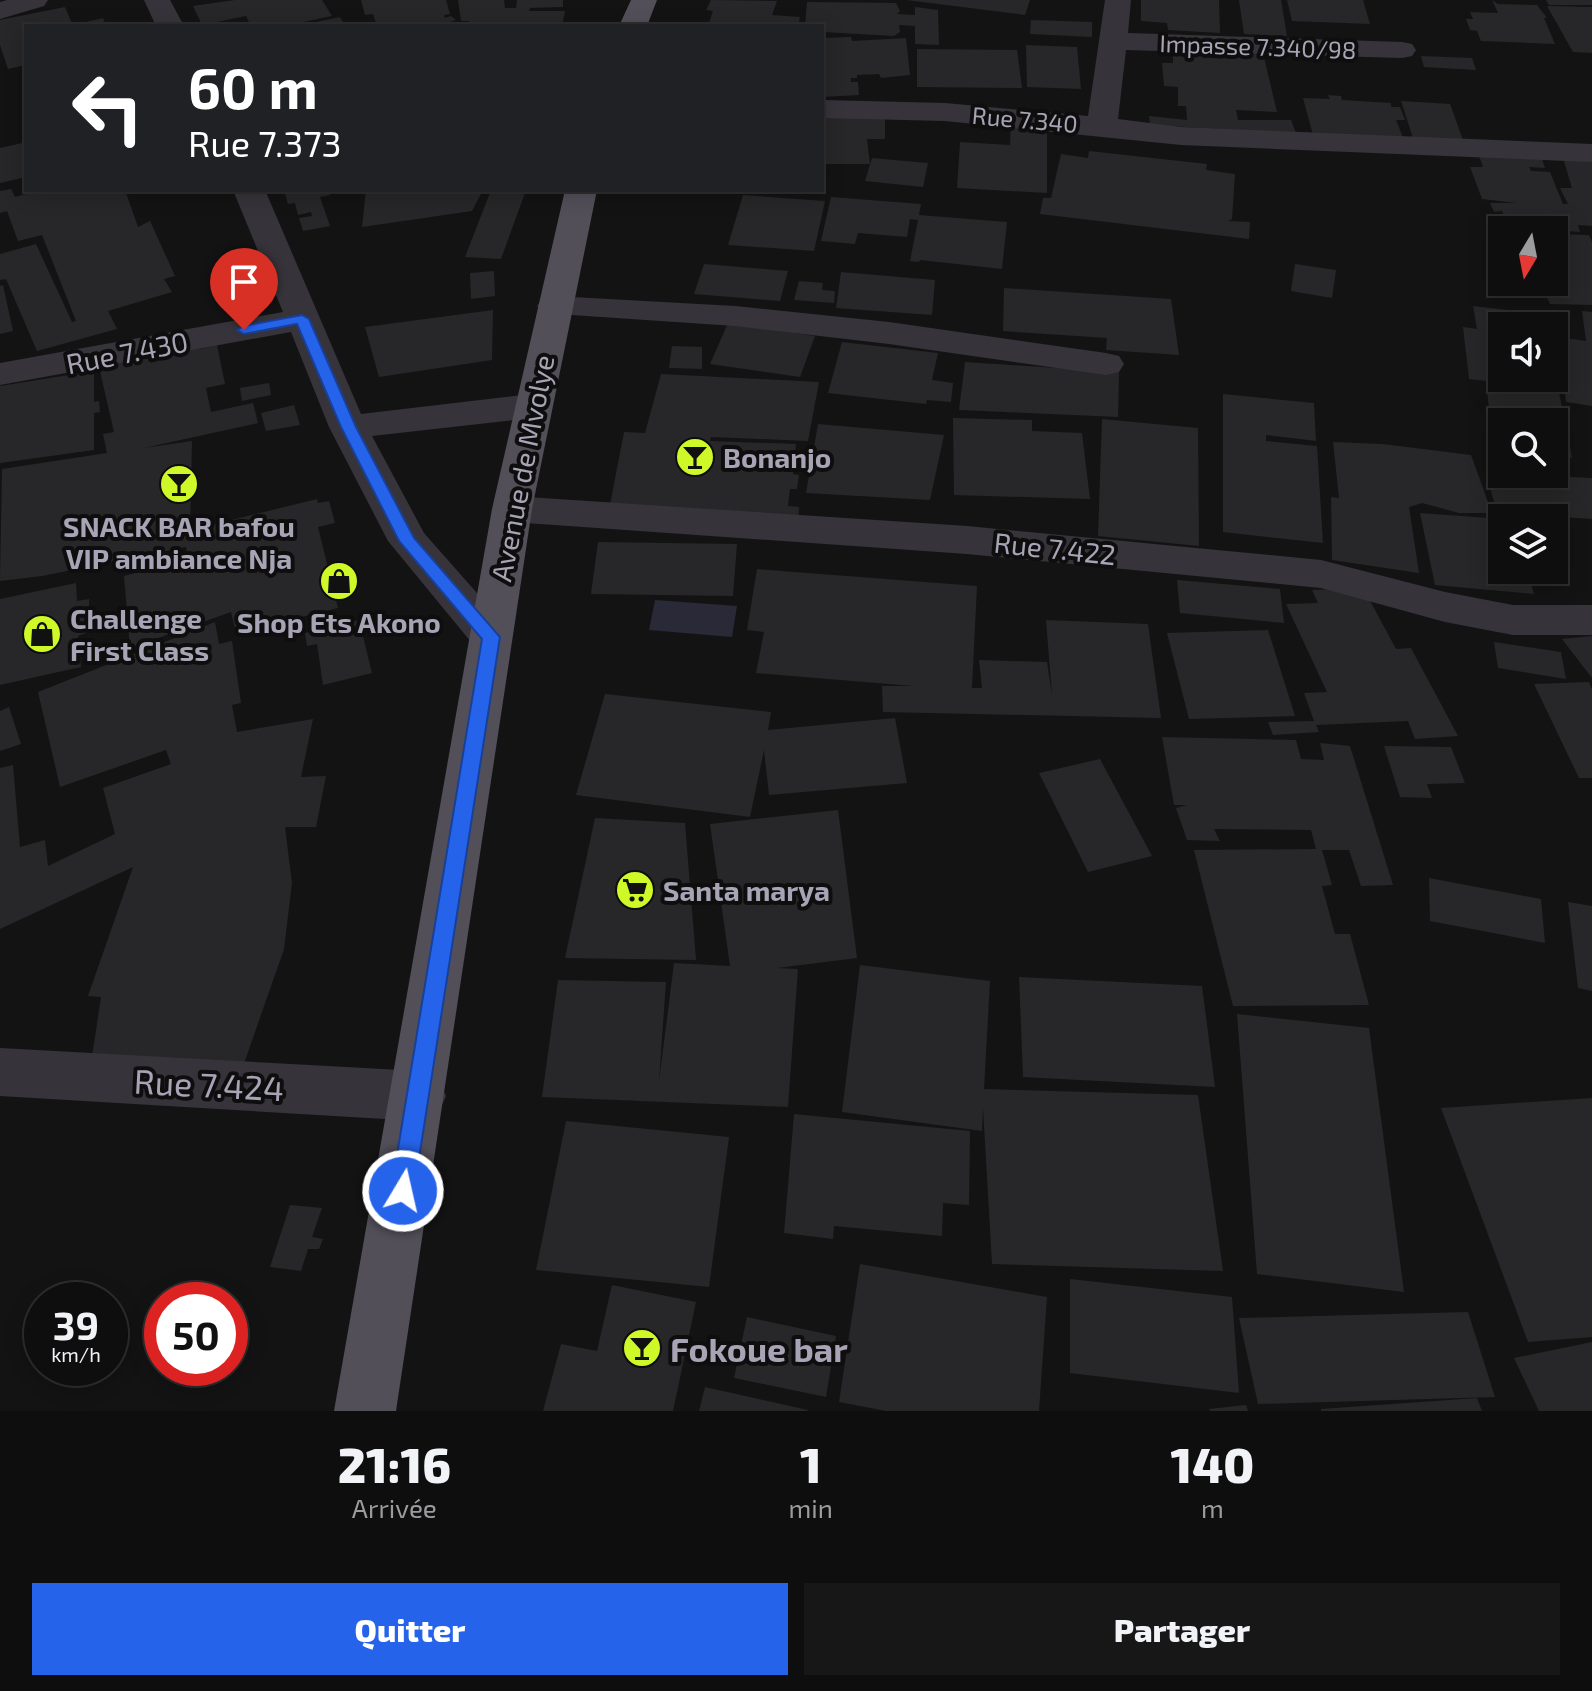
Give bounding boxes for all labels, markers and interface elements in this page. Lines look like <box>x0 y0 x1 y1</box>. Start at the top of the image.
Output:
street label: Impasse 7.340/98 <box>1159 28 1357 64</box>
text: 60 m <box>188 53 318 120</box>
icon: left <box>56 56 160 160</box>
street label: Rue 7.340 <box>971 100 1079 138</box>
text: Rue 7.373 <box>188 121 342 164</box>
north arrow <box>1488 216 1568 296</box>
map controls <box>1488 216 1568 584</box>
pin <box>210 248 278 330</box>
icon: arrive <box>222 260 266 304</box>
button: sound <box>1488 312 1568 392</box>
street label: Rue 7.430 <box>63 324 191 380</box>
street label: Avenue de Mvolye <box>483 352 561 584</box>
button: search <box>1488 408 1568 488</box>
bar icon: Bonanjo <box>674 436 716 478</box>
place label: Bonanjo <box>723 440 831 474</box>
bar icon: SNACK BAR bafou VIP ambiance Nja <box>158 463 200 505</box>
button: layers <box>1488 504 1568 584</box>
place label: SNACK BAR bafou VIP ambiance Nja <box>63 509 295 575</box>
street label: Rue 7.422 <box>992 525 1118 571</box>
shop icon: Shop Ets Akono <box>318 560 360 602</box>
place label: Challenge First Class <box>70 601 209 667</box>
place label: Shop Ets Akono <box>237 605 441 639</box>
shop icon: Challenge First Class <box>21 613 63 655</box>
supermarket icon: Santa marya <box>614 869 656 911</box>
place label: Santa marya <box>663 873 830 907</box>
street label: Rue 7.424 <box>133 1060 285 1108</box>
position arrow <box>361 1149 445 1233</box>
speed limit sign: 50 <box>144 1282 248 1386</box>
text: 39 <box>53 1300 99 1348</box>
bar icon: Fokoue bar <box>621 1327 663 1369</box>
place label: Fokoue bar <box>670 1328 848 1369</box>
text: km/h <box>51 1342 101 1366</box>
text: 21:16 <box>338 1435 451 1493</box>
text: 1 <box>800 1435 822 1493</box>
text: 140 <box>1171 1435 1254 1493</box>
text: Arrivée <box>352 1492 437 1523</box>
text: min <box>789 1492 833 1523</box>
text: m <box>1201 1492 1224 1523</box>
button: Quitter <box>32 1583 788 1675</box>
button: Partager <box>804 1583 1560 1675</box>

